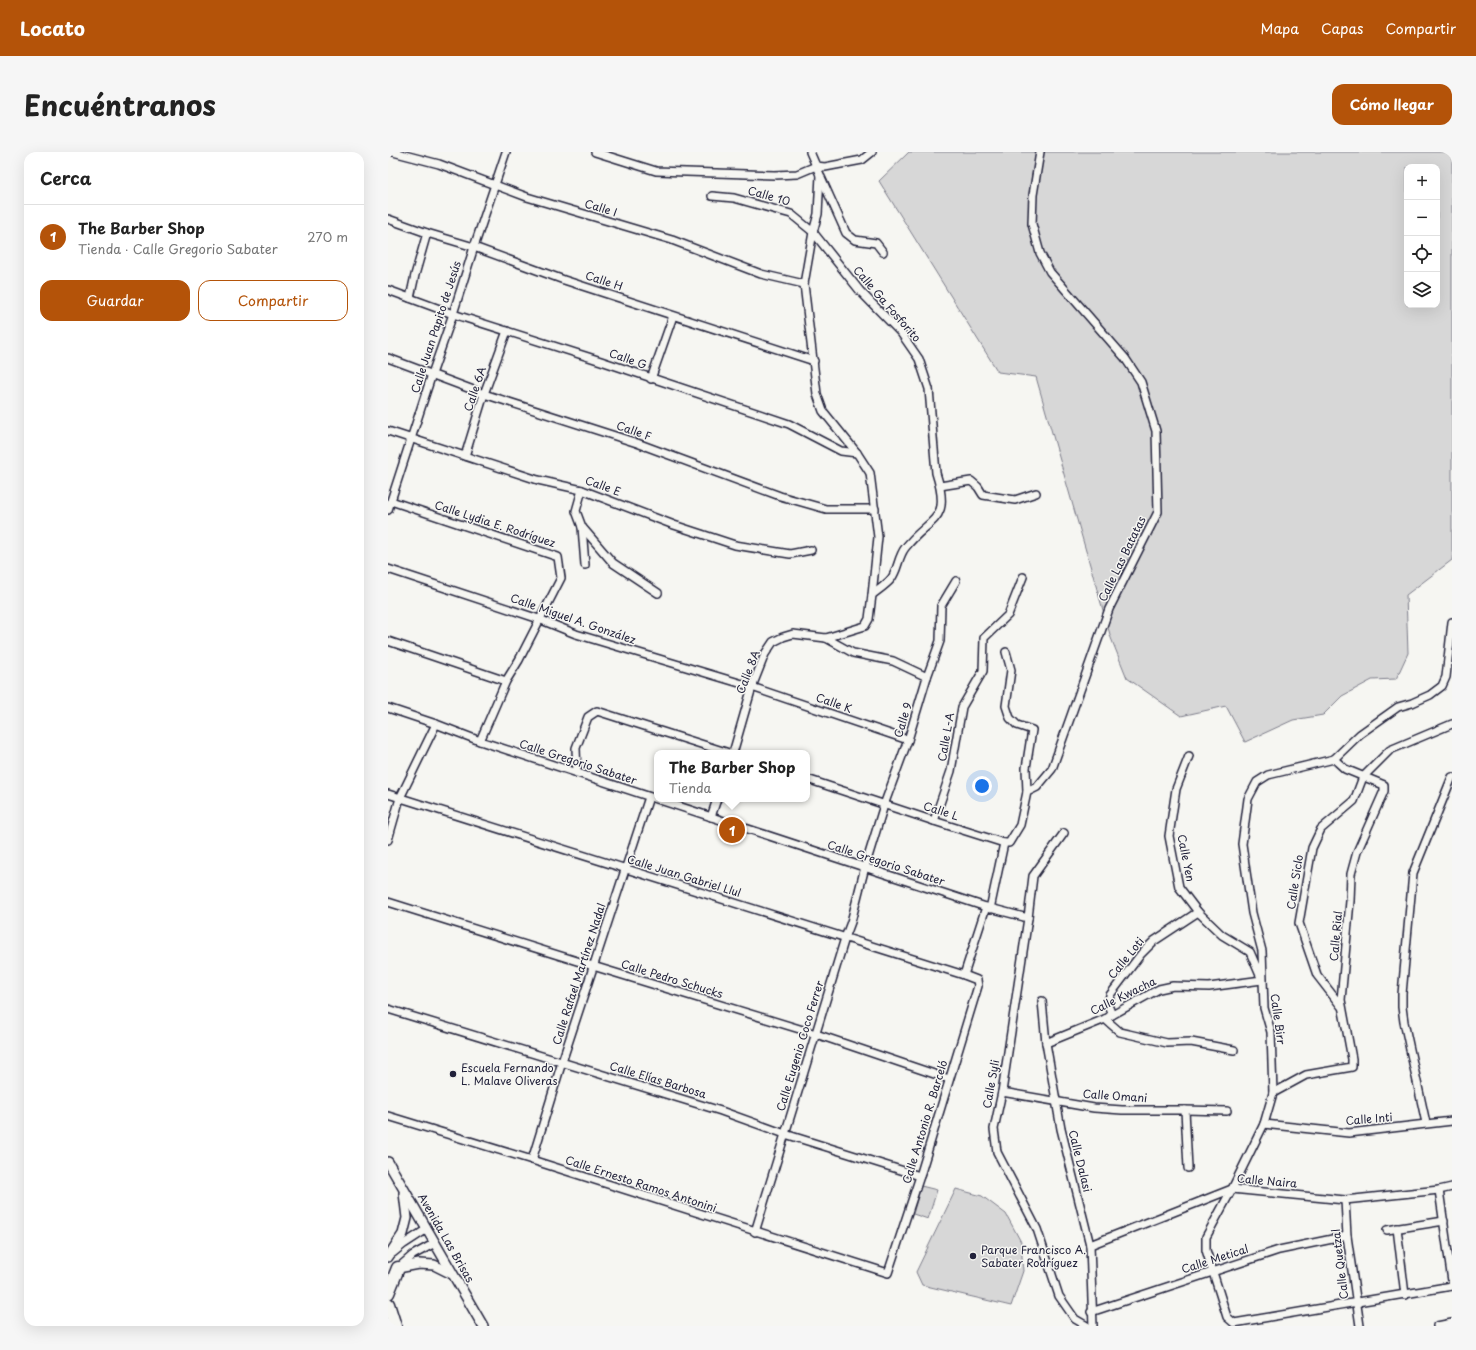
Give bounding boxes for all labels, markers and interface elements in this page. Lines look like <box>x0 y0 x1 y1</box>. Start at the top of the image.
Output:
text: Locato <box>20 14 85 42</box>
text: Mapa <box>1261 18 1299 39</box>
text: Capas <box>1321 18 1363 39</box>
text: Compartir <box>1385 18 1456 39</box>
text: Encuéntranos <box>24 83 216 126</box>
button: Cómo llegar <box>1332 84 1452 125</box>
map controls <box>1404 164 1440 308</box>
button: + <box>1404 164 1440 200</box>
text: Cerca <box>40 165 91 191</box>
street label: Calle 10 <box>746 181 792 210</box>
street label: Calle I <box>583 195 620 221</box>
button: − <box>1404 200 1440 236</box>
text: The Barber Shop <box>78 216 205 239</box>
text: 1 <box>50 227 56 246</box>
text: 270 m <box>307 227 348 246</box>
button: locate <box>1404 236 1440 272</box>
text: Tienda · Calle Gregorio Sabater <box>78 239 278 258</box>
street label: Calle Juan Papito de Jesús <box>406 259 465 395</box>
street label: Calle Ga Fosforito <box>850 262 925 345</box>
street label: Calle H <box>583 266 625 295</box>
button: layers <box>1404 272 1440 308</box>
button: Guardar <box>40 280 190 321</box>
button: Compartir <box>198 280 348 321</box>
street label: Calle G <box>607 344 649 373</box>
street label: Calle 6A <box>459 364 490 414</box>
street label: Calle F <box>614 417 654 444</box>
street label: Calle E <box>583 471 623 500</box>
street label: Calle Lydia E. Rodríguez <box>433 496 558 551</box>
street label: Calle Las Batatas <box>1094 513 1150 604</box>
street label: Calle Miguel A. González <box>508 589 638 648</box>
street label: Calle 8A <box>731 647 764 696</box>
street label: Calle K <box>814 688 855 717</box>
street label: Calle 9 <box>889 700 916 740</box>
street label: Calle L-A <box>933 711 958 763</box>
street label: Calle Gregorio Sabater <box>517 735 640 789</box>
popup <box>654 750 810 802</box>
text: The Barber Shop <box>669 755 795 778</box>
your location <box>972 776 992 796</box>
text: Tienda <box>669 778 711 797</box>
street label: Calle L <box>921 797 962 824</box>
pin: 1 <box>719 815 745 845</box>
street label: Calle Yen <box>1174 833 1199 883</box>
street label: Calle Gregorio Sabater <box>825 836 948 890</box>
street label: Calle Juan Gabriel Llul <box>625 850 743 901</box>
street label: Calle Siclo <box>1282 853 1307 911</box>
street label: Calle Rafael Martínez Nadal <box>548 901 610 1047</box>
street label: Calle Rial <box>1325 910 1346 962</box>
street label: Calle Loti <box>1103 933 1148 982</box>
street label: Calle Pedro Schucks <box>619 955 725 1002</box>
street label: Calle Kwacha <box>1087 972 1159 1019</box>
street label: Calle Eugenio Coco Ferrer <box>772 978 827 1113</box>
street label: Calle Birr <box>1267 992 1290 1045</box>
street label: Calle Elías Barbosa <box>608 1057 709 1102</box>
street label: Calle Antonio R. Barceló <box>898 1058 951 1186</box>
street label: Calle Syli <box>978 1058 1003 1110</box>
place label: Escuela Fernando L. Malave Oliveras <box>461 1059 558 1089</box>
marker: Escuela Fernando L. Malave Oliveras <box>448 1069 458 1079</box>
street label: Calle Omani <box>1082 1085 1148 1106</box>
street label: Calle Inti <box>1345 1108 1393 1129</box>
street label: Calle Dalasi <box>1065 1128 1096 1194</box>
street label: Calle Ernesto Ramos Antonini <box>563 1151 719 1216</box>
street label: Calle Naira <box>1236 1169 1298 1192</box>
street label: Avenida Las Brisas <box>414 1190 479 1285</box>
street label: Calle Quetzal <box>1327 1228 1352 1300</box>
street label: Calle Metical <box>1179 1240 1251 1277</box>
place label: Parque Francisco A. Sabater Rodríguez <box>981 1241 1086 1271</box>
marker: Parque Francisco A. Sabater Rodríguez <box>968 1251 978 1261</box>

